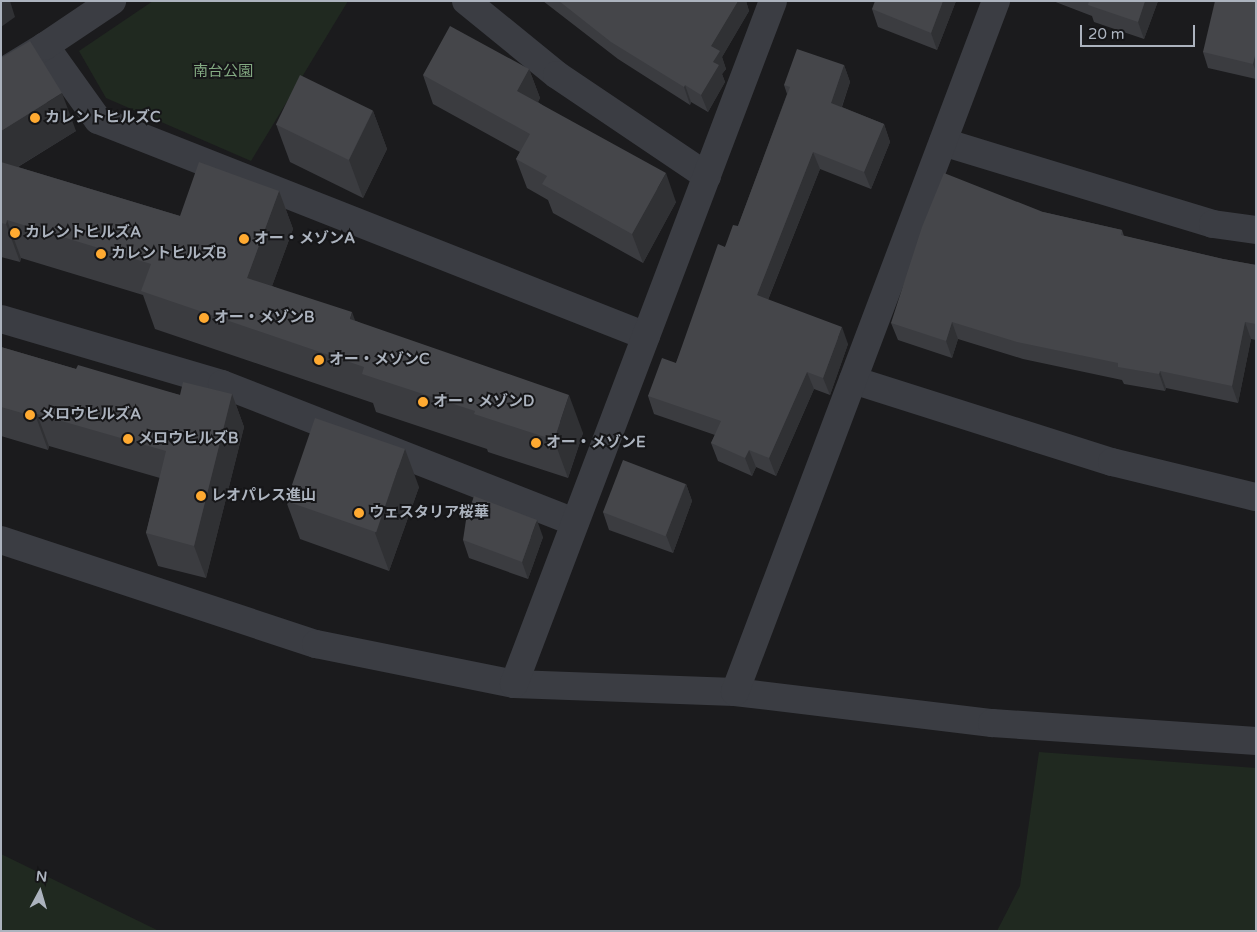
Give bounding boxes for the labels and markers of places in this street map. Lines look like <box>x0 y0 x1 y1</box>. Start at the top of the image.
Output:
place label: カレントヒルズC <box>45 109 160 127</box>
marker: カレントヒルズC <box>29 112 41 124</box>
place label: カレントヒルズA <box>25 224 141 242</box>
marker: カレントヒルズA <box>9 227 21 239</box>
place label: オー・メゾンA <box>254 230 355 248</box>
marker: オー・メゾンA <box>238 233 250 245</box>
place label: カレントヒルズB <box>111 245 226 263</box>
marker: カレントヒルズB <box>95 248 107 260</box>
place label: オー・メゾンB <box>214 309 314 327</box>
marker: オー・メゾンB <box>198 312 210 324</box>
place label: オー・メゾンC <box>329 351 429 369</box>
marker: オー・メゾンC <box>313 354 325 366</box>
place label: オー・メゾンD <box>433 393 534 411</box>
marker: オー・メゾンD <box>417 396 429 408</box>
place label: メロウヒルズA <box>40 406 141 424</box>
marker: メロウヒルズA <box>24 409 36 421</box>
place label: メロウヒルズB <box>138 430 238 448</box>
marker: メロウヒルズB <box>122 433 134 445</box>
place label: オー・メゾンE <box>546 434 646 452</box>
marker: オー・メゾンE <box>530 437 542 449</box>
place label: レオパレス進山 <box>211 487 316 505</box>
marker: レオパレス進山 <box>195 490 207 502</box>
place label: ウェスタリア桜華 <box>369 504 489 522</box>
marker: ウェスタリア桜華 <box>353 507 365 519</box>

